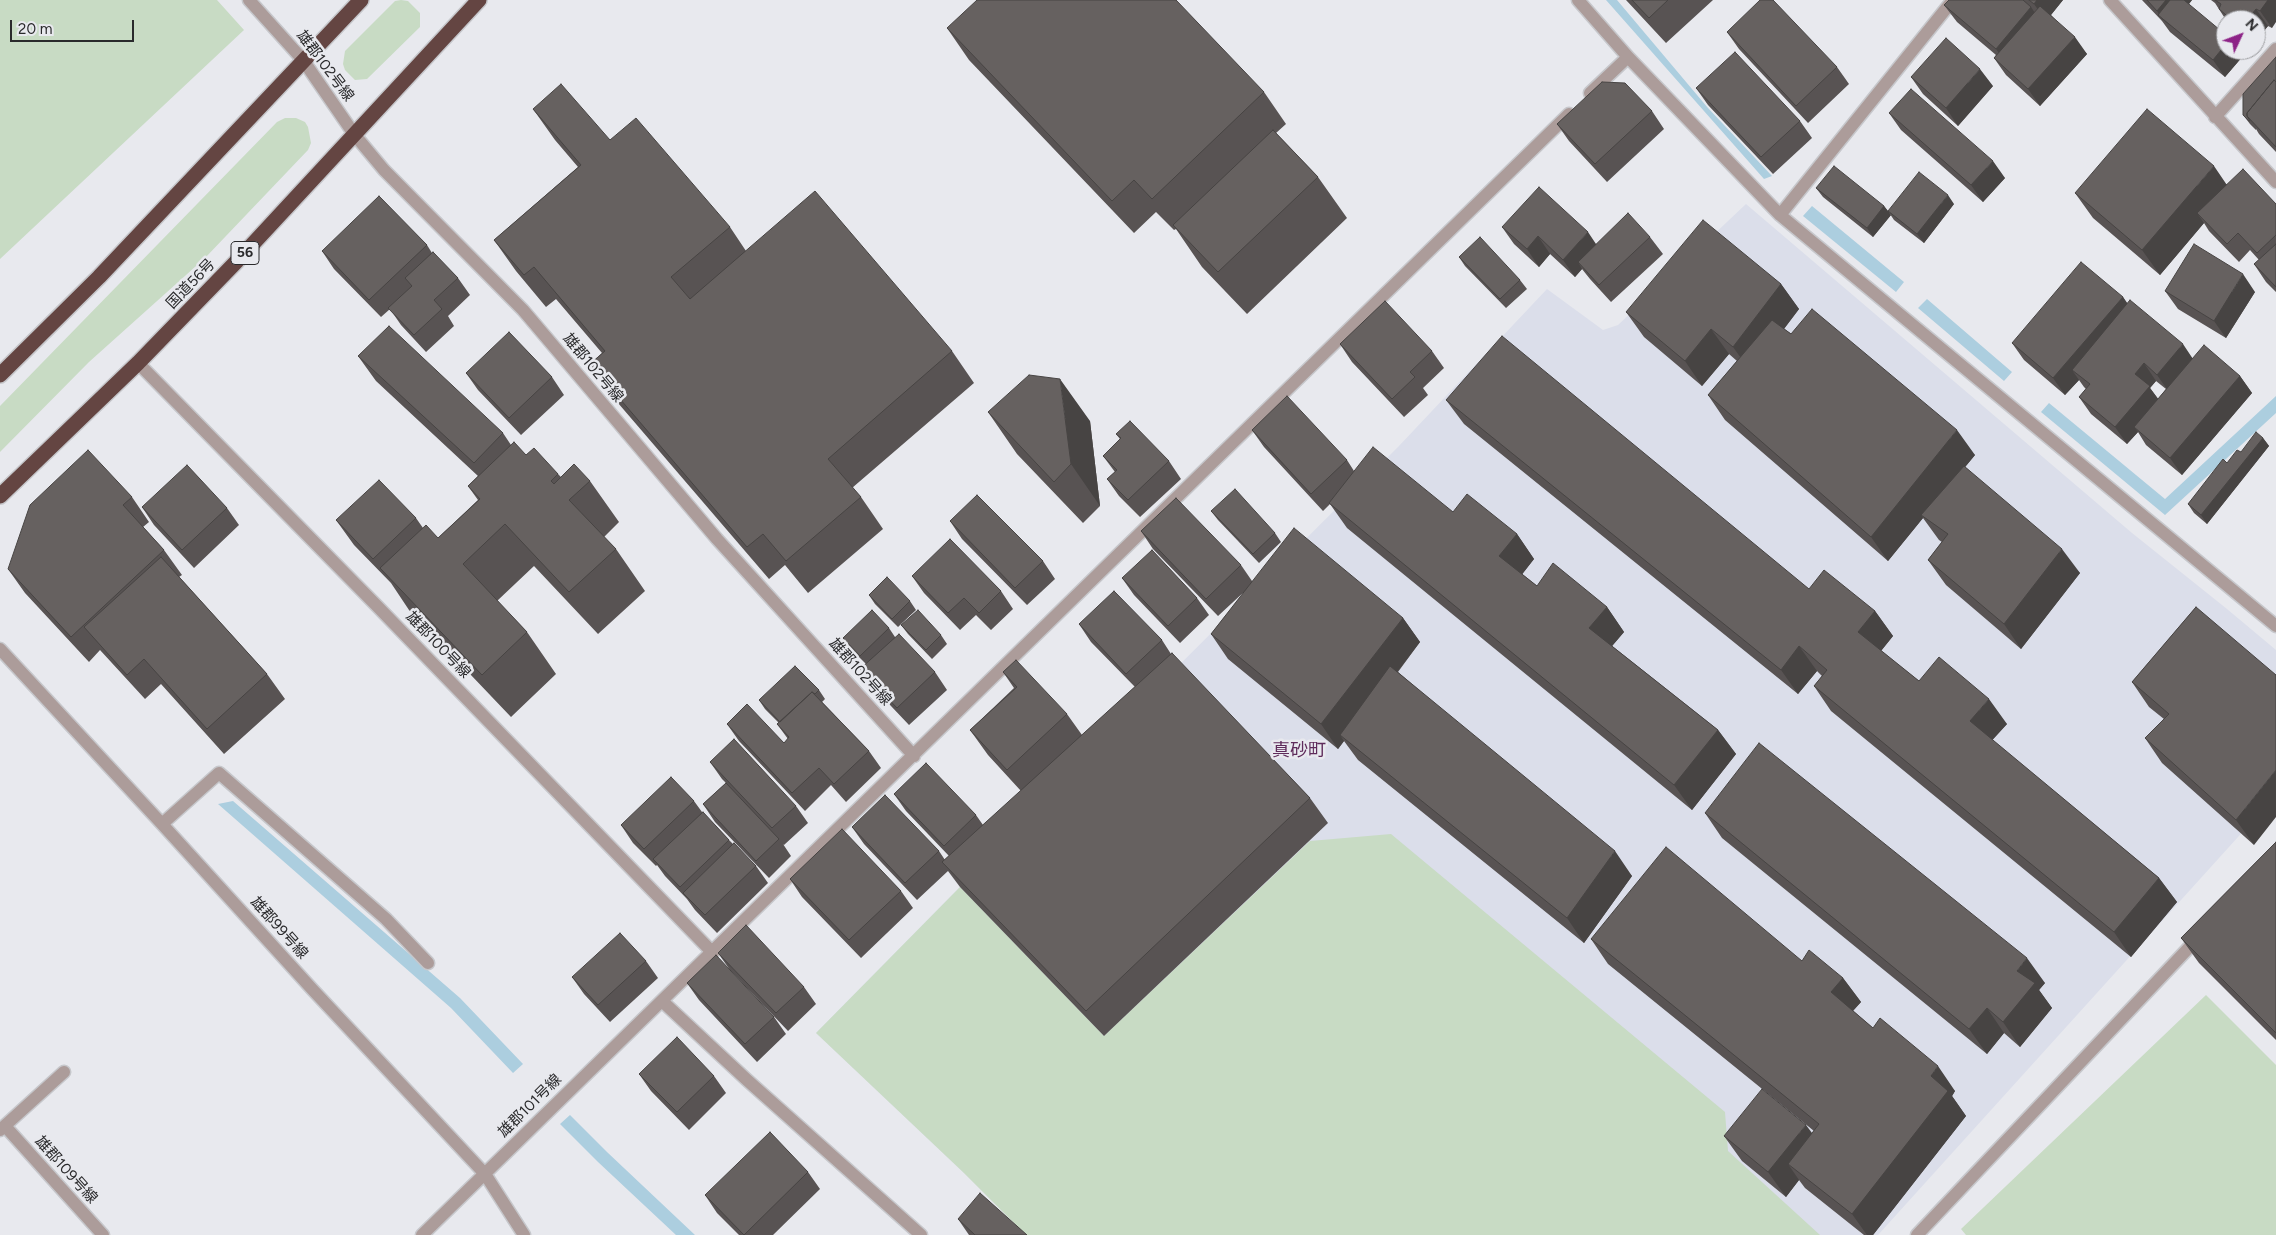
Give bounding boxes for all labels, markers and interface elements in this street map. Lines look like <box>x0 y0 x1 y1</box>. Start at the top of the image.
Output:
scale bar <box>12 10 136 42</box>
north arrow <box>2216 10 2266 60</box>
text: N <box>2242 15 2262 35</box>
text: 20 m <box>18 20 52 38</box>
street label: 雄郡102号線 <box>292 27 358 105</box>
road number: 56 <box>231 242 259 264</box>
street label: 国道56号 <box>163 255 219 313</box>
street label: 雄郡102号線 <box>559 330 627 406</box>
street label: 雄郡100号線 <box>402 608 474 682</box>
street label: 雄郡102号線 <box>825 635 895 709</box>
district label: 真砂町 <box>1272 740 1326 762</box>
street label: 雄郡99号線 <box>247 893 311 963</box>
street label: 雄郡101号線 <box>495 1071 565 1141</box>
street label: 雄郡109号線 <box>31 1133 101 1207</box>

